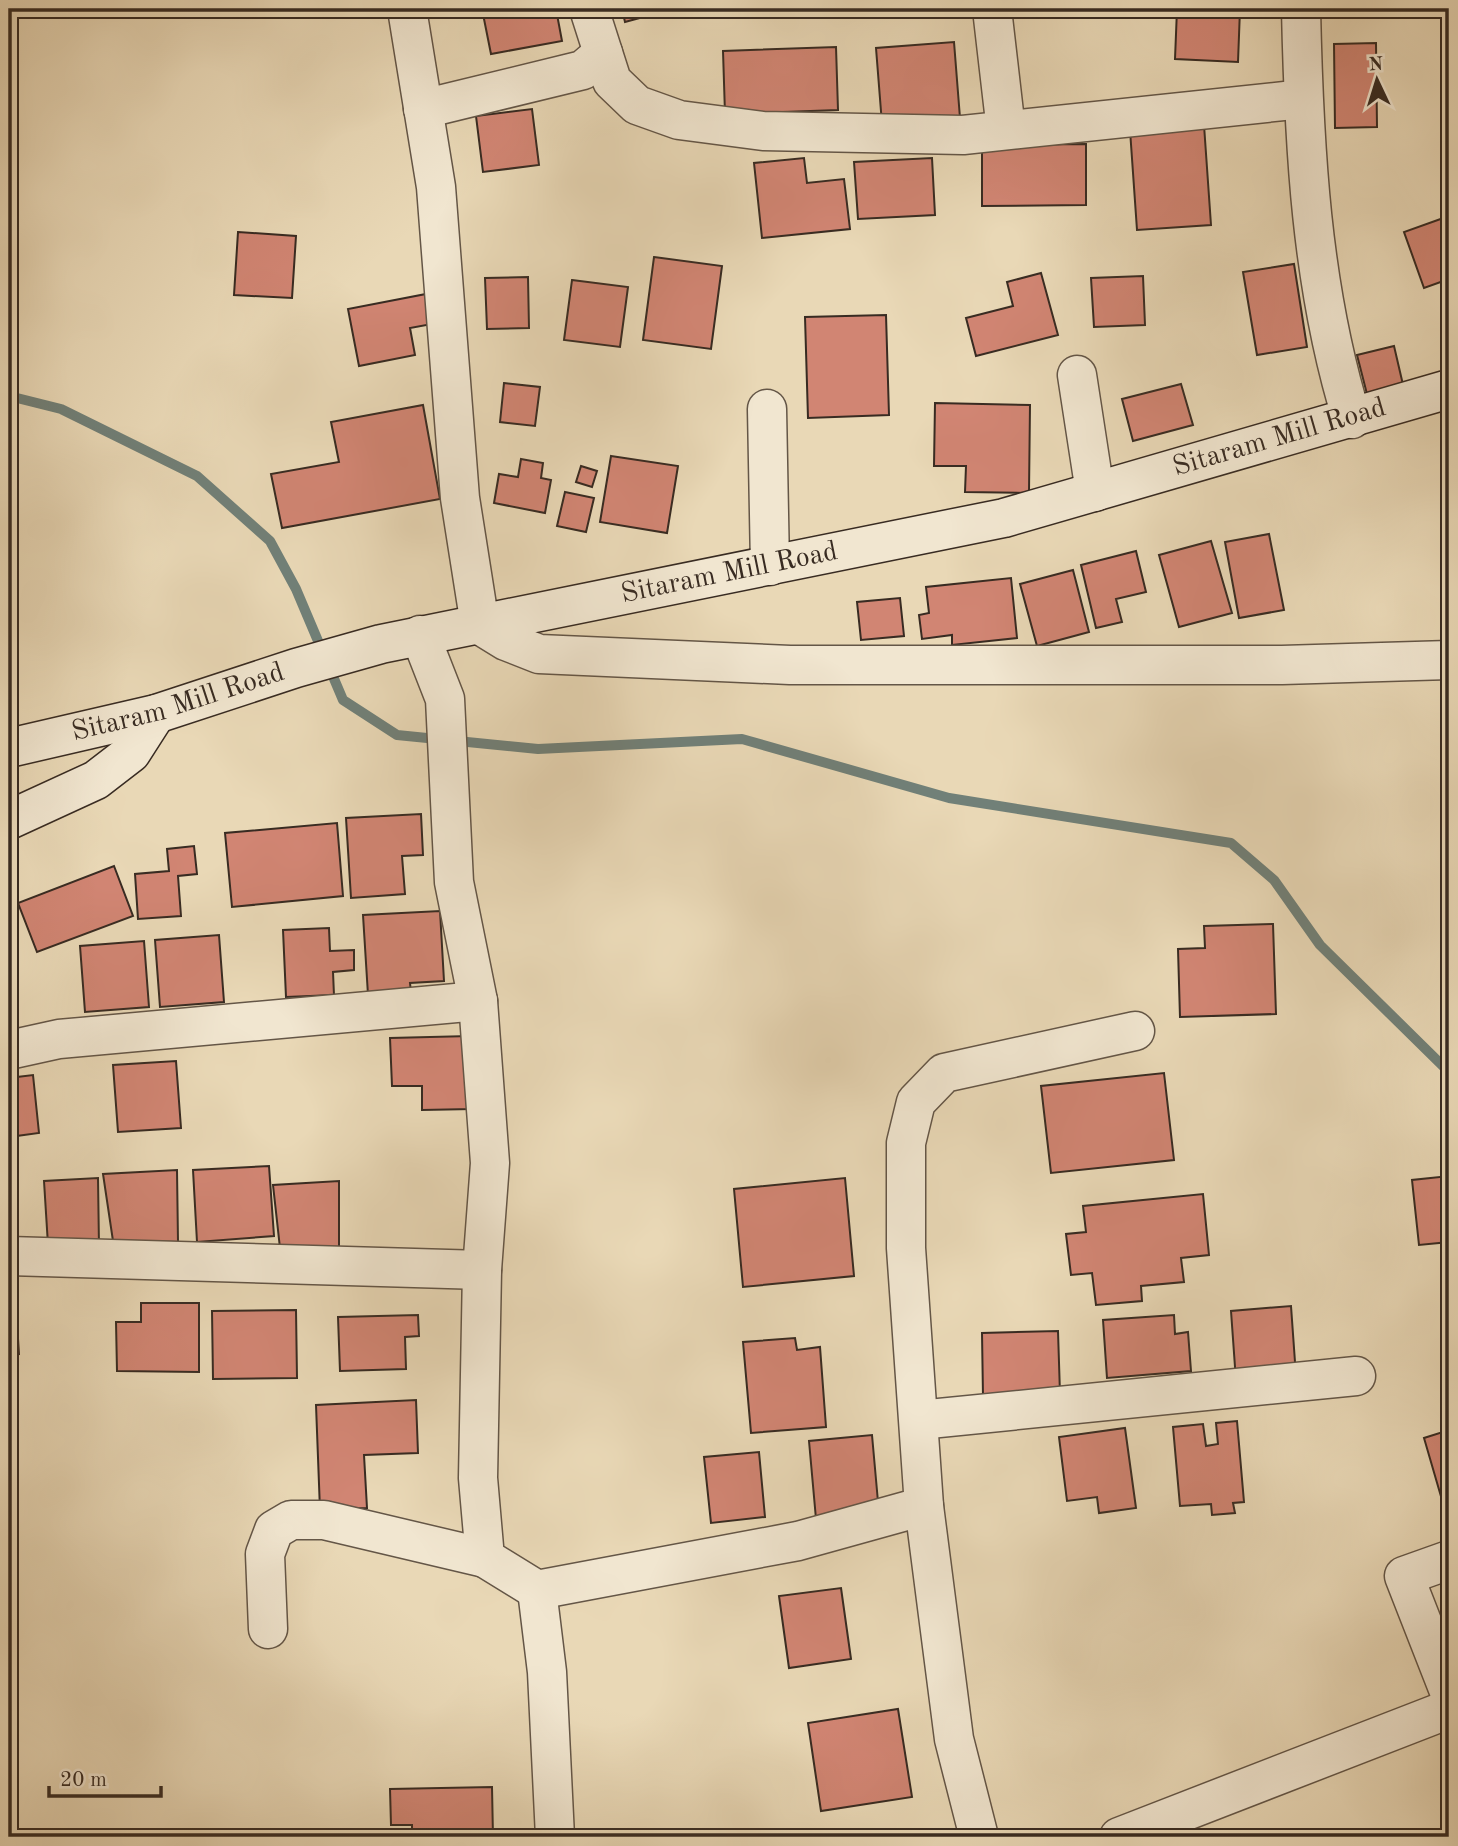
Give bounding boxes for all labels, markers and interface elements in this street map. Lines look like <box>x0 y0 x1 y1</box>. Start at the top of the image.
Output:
north arrow <box>1342 46 1412 116</box>
text: N <box>1368 56 1384 76</box>
street label: Sitaram Mill Road <box>1170 394 1389 482</box>
street label: Sitaram Mill Road <box>619 538 840 609</box>
street label: Sitaram Mill Road <box>69 659 288 747</box>
scale bar <box>49 1755 161 1799</box>
text: 20 m <box>60 1770 107 1791</box>

